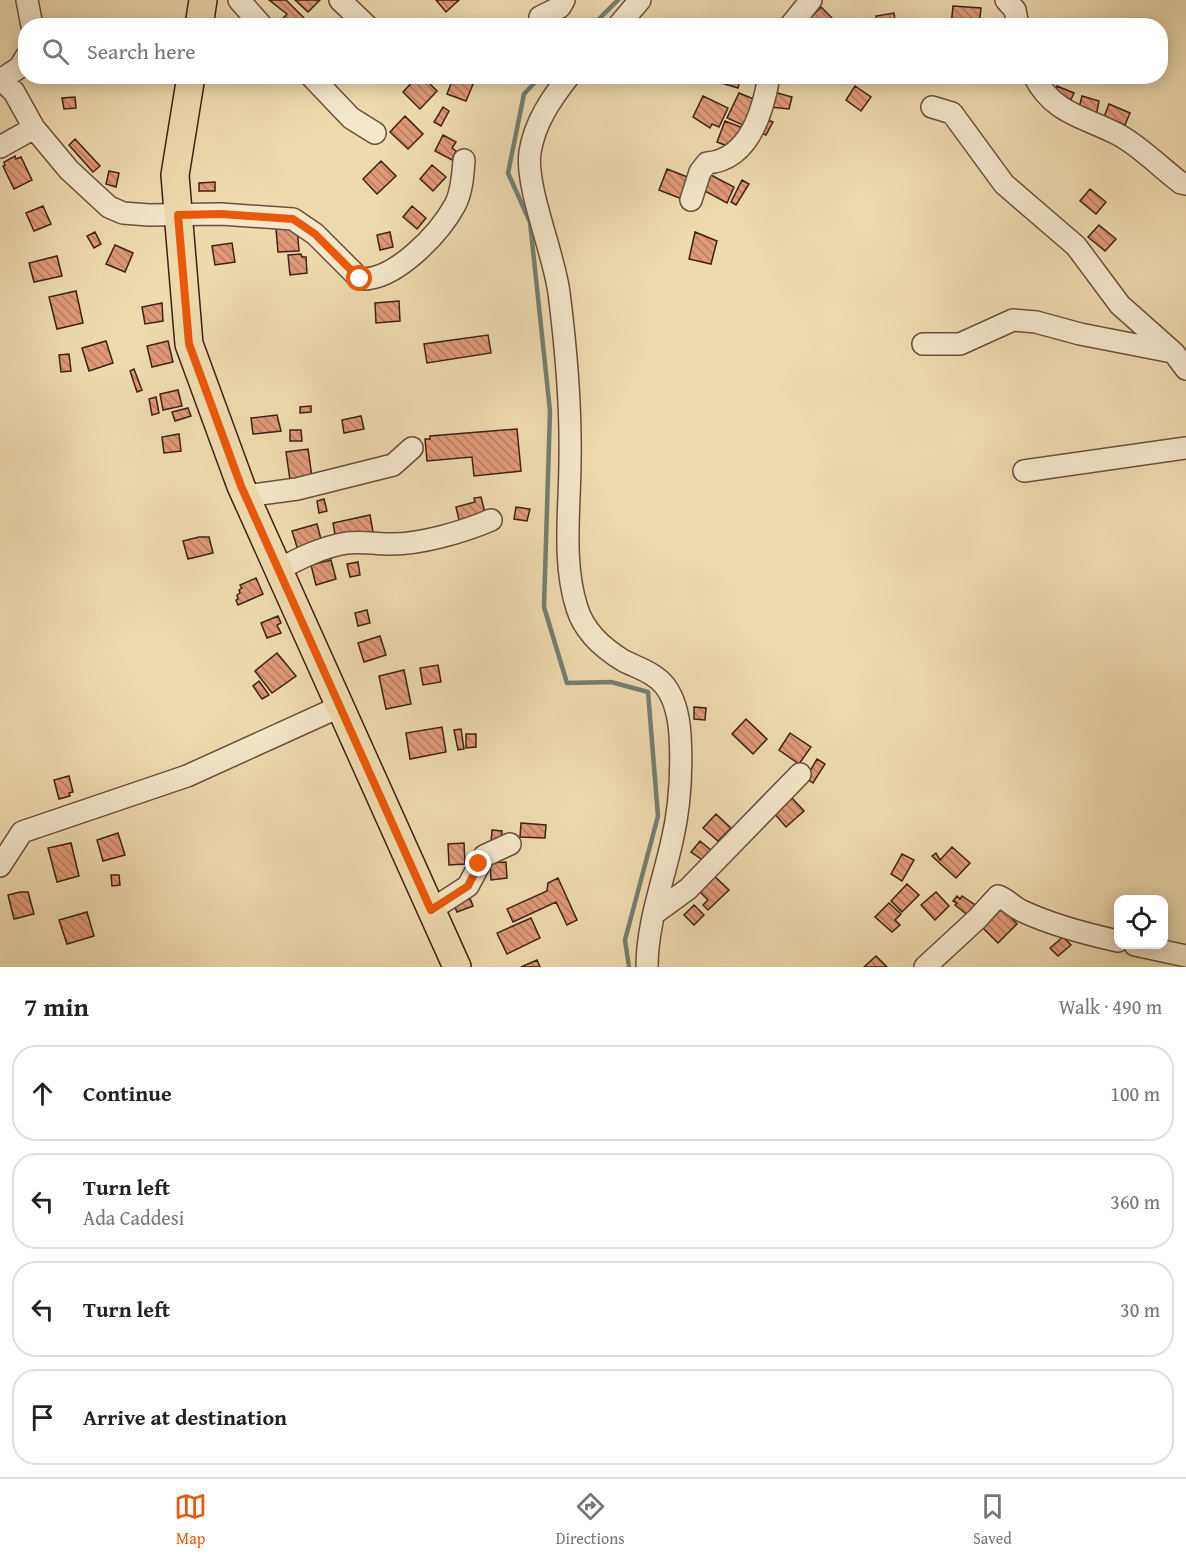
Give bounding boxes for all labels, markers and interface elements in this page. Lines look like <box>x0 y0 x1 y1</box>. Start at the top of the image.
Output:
search box <box>18 18 1168 84</box>
icon: search <box>39 35 72 68</box>
text: Search here <box>87 35 196 67</box>
route start <box>346 265 372 291</box>
route end <box>465 850 491 876</box>
map controls <box>1114 895 1168 949</box>
button: locate <box>1114 895 1168 949</box>
text: 7 min <box>24 987 89 1026</box>
text: Walk · 490 m <box>1059 992 1162 1021</box>
icon: ahead <box>26 1077 59 1110</box>
text: Continue <box>83 1077 172 1109</box>
text: 100 m <box>1110 1079 1160 1108</box>
text: Turn left <box>83 1171 170 1203</box>
icon: left <box>26 1185 59 1218</box>
text: 360 m <box>1110 1187 1160 1216</box>
text: Ada Caddesi <box>83 1203 184 1232</box>
icon: left <box>26 1293 59 1326</box>
text: Turn left <box>83 1293 170 1325</box>
text: 30 m <box>1120 1295 1160 1324</box>
icon: arrive <box>26 1401 59 1434</box>
text: Arrive at destination <box>83 1401 287 1433</box>
tab: Map <box>174 1490 207 1550</box>
tab: Directions <box>556 1490 625 1550</box>
tab: Saved <box>973 1490 1012 1550</box>

